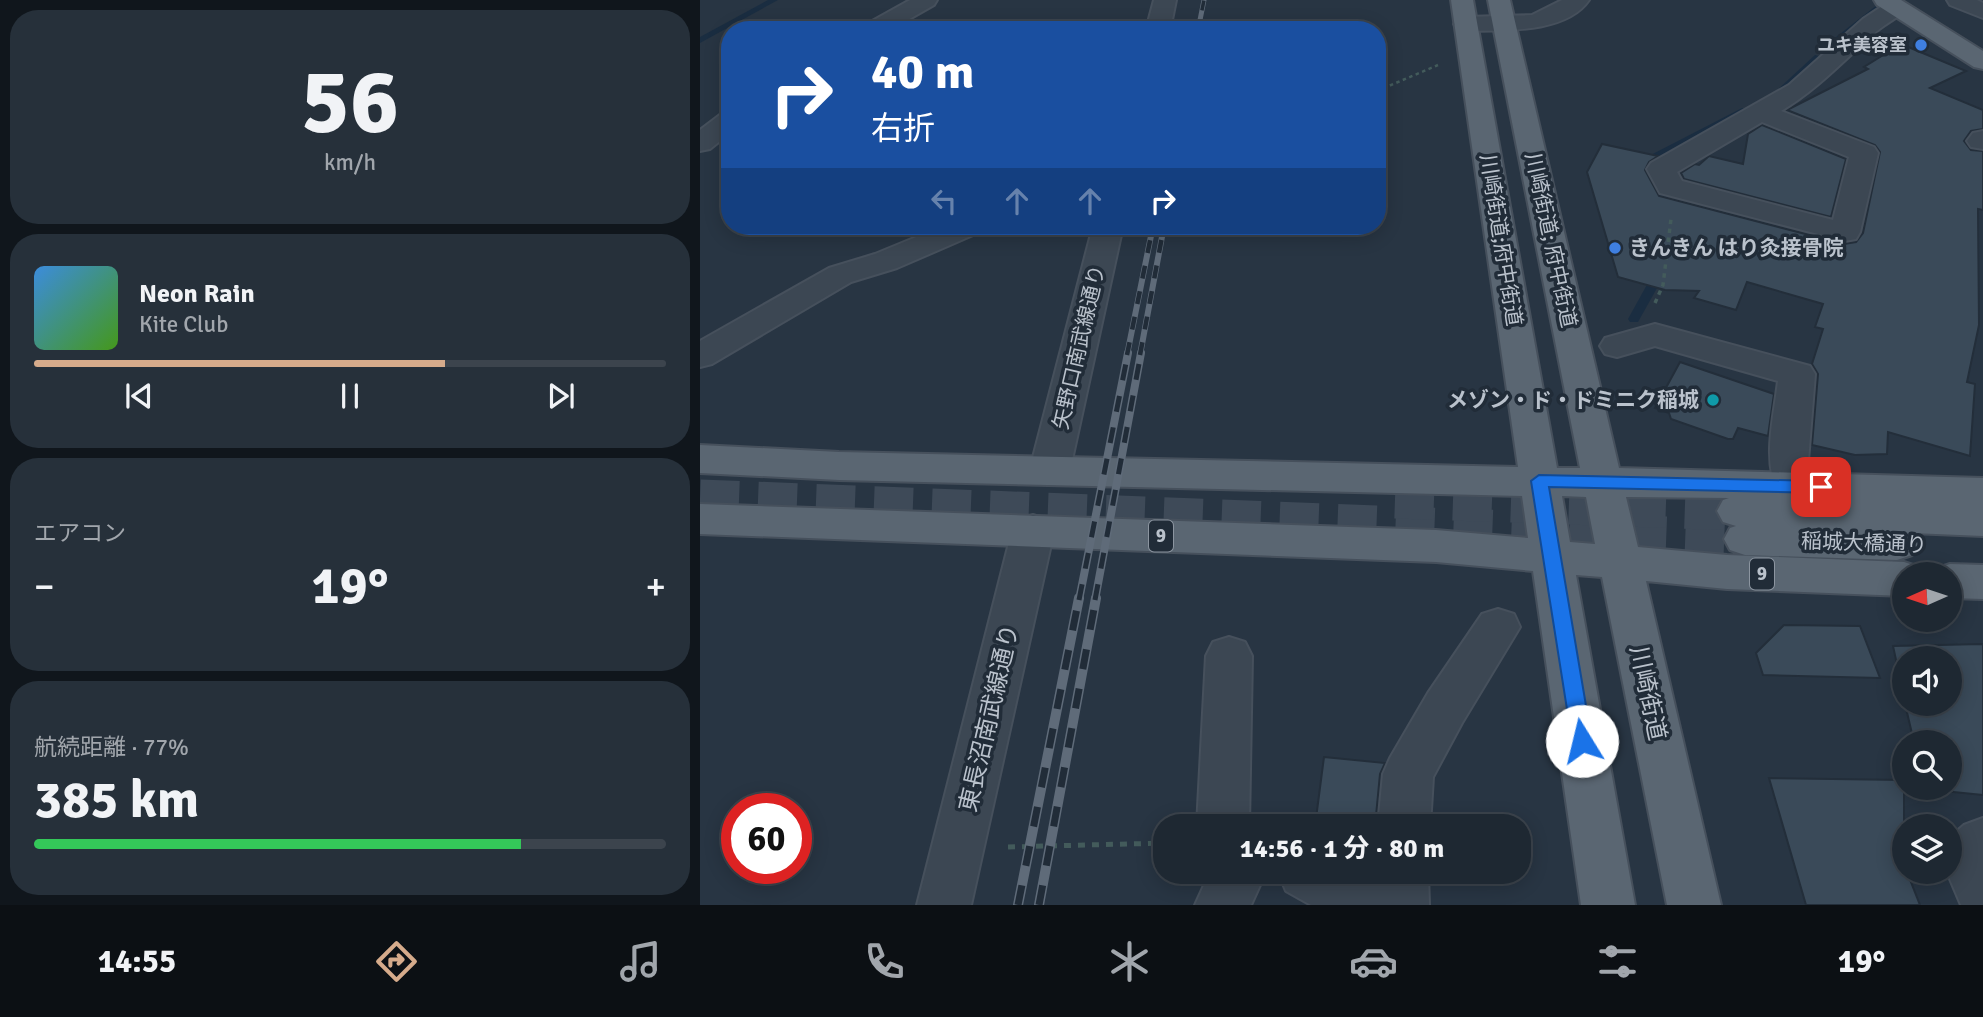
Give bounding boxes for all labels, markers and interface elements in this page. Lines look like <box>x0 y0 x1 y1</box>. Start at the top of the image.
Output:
place label: ユキ美容室 <box>1817 34 1907 56</box>
marker: ユキ美容室 <box>1913 37 1929 53</box>
text: 40 m <box>871 42 974 102</box>
text: 56 <box>301 46 399 159</box>
icon: right <box>756 49 847 140</box>
text: 右折 <box>871 109 935 148</box>
text: km/h <box>324 148 376 177</box>
street label: 川崎街道; 府中街道 <box>1520 150 1582 330</box>
street label: 川崎街道;府中街道 <box>1475 152 1527 328</box>
icon: left <box>925 182 963 220</box>
icon: ahead <box>998 182 1036 220</box>
icon: ahead <box>1071 182 1109 220</box>
icon: right <box>1144 182 1182 220</box>
place label: きんきん はり灸接骨院 <box>1629 235 1844 261</box>
marker: きんきん はり灸接骨院 <box>1607 240 1623 256</box>
street label: 矢野口南武線通り <box>1047 262 1111 432</box>
text: Neon Rain <box>139 278 255 310</box>
text: Kite Club <box>139 310 228 339</box>
icon: previous <box>120 377 158 415</box>
icon: pause <box>331 377 369 415</box>
icon: next <box>542 377 580 415</box>
place label: メゾン・ド・ドミニク稲城 <box>1447 387 1699 413</box>
marker: メゾン・ド・ドミニク稲城 <box>1705 392 1721 408</box>
pin <box>1791 457 1851 517</box>
icon: arrive <box>1802 468 1840 506</box>
text: エアコン <box>34 519 126 548</box>
road number: 9 <box>1149 520 1173 552</box>
street label: 稲城大橋通り <box>1801 528 1927 558</box>
text: 19° <box>312 554 388 618</box>
road number: 9 <box>1750 558 1774 590</box>
north arrow <box>1892 562 1962 632</box>
map controls <box>1892 562 1962 884</box>
text: − <box>34 563 55 610</box>
text: + <box>645 563 666 610</box>
street label: 東長沼南武線通り <box>953 621 1025 815</box>
street label: 川崎街道 <box>1623 643 1673 743</box>
button: sound <box>1892 646 1962 716</box>
position arrow <box>1545 704 1619 778</box>
button: search <box>1892 730 1962 800</box>
text: 航続距離 · 77% <box>34 733 189 762</box>
text: 385 km <box>34 768 199 832</box>
speed limit sign: 60 <box>721 793 812 884</box>
button: layers <box>1892 814 1962 884</box>
text: 14:56 · 1 分 · 80 m <box>1240 833 1444 865</box>
icon: directions <box>372 937 421 986</box>
icon: music <box>616 937 665 986</box>
icon: phone <box>860 937 909 986</box>
icon: climate <box>1105 937 1154 986</box>
icon: car <box>1349 937 1398 986</box>
icon: filters <box>1593 937 1642 986</box>
text: 14:55 <box>98 942 176 981</box>
text: 19° <box>1838 942 1885 981</box>

